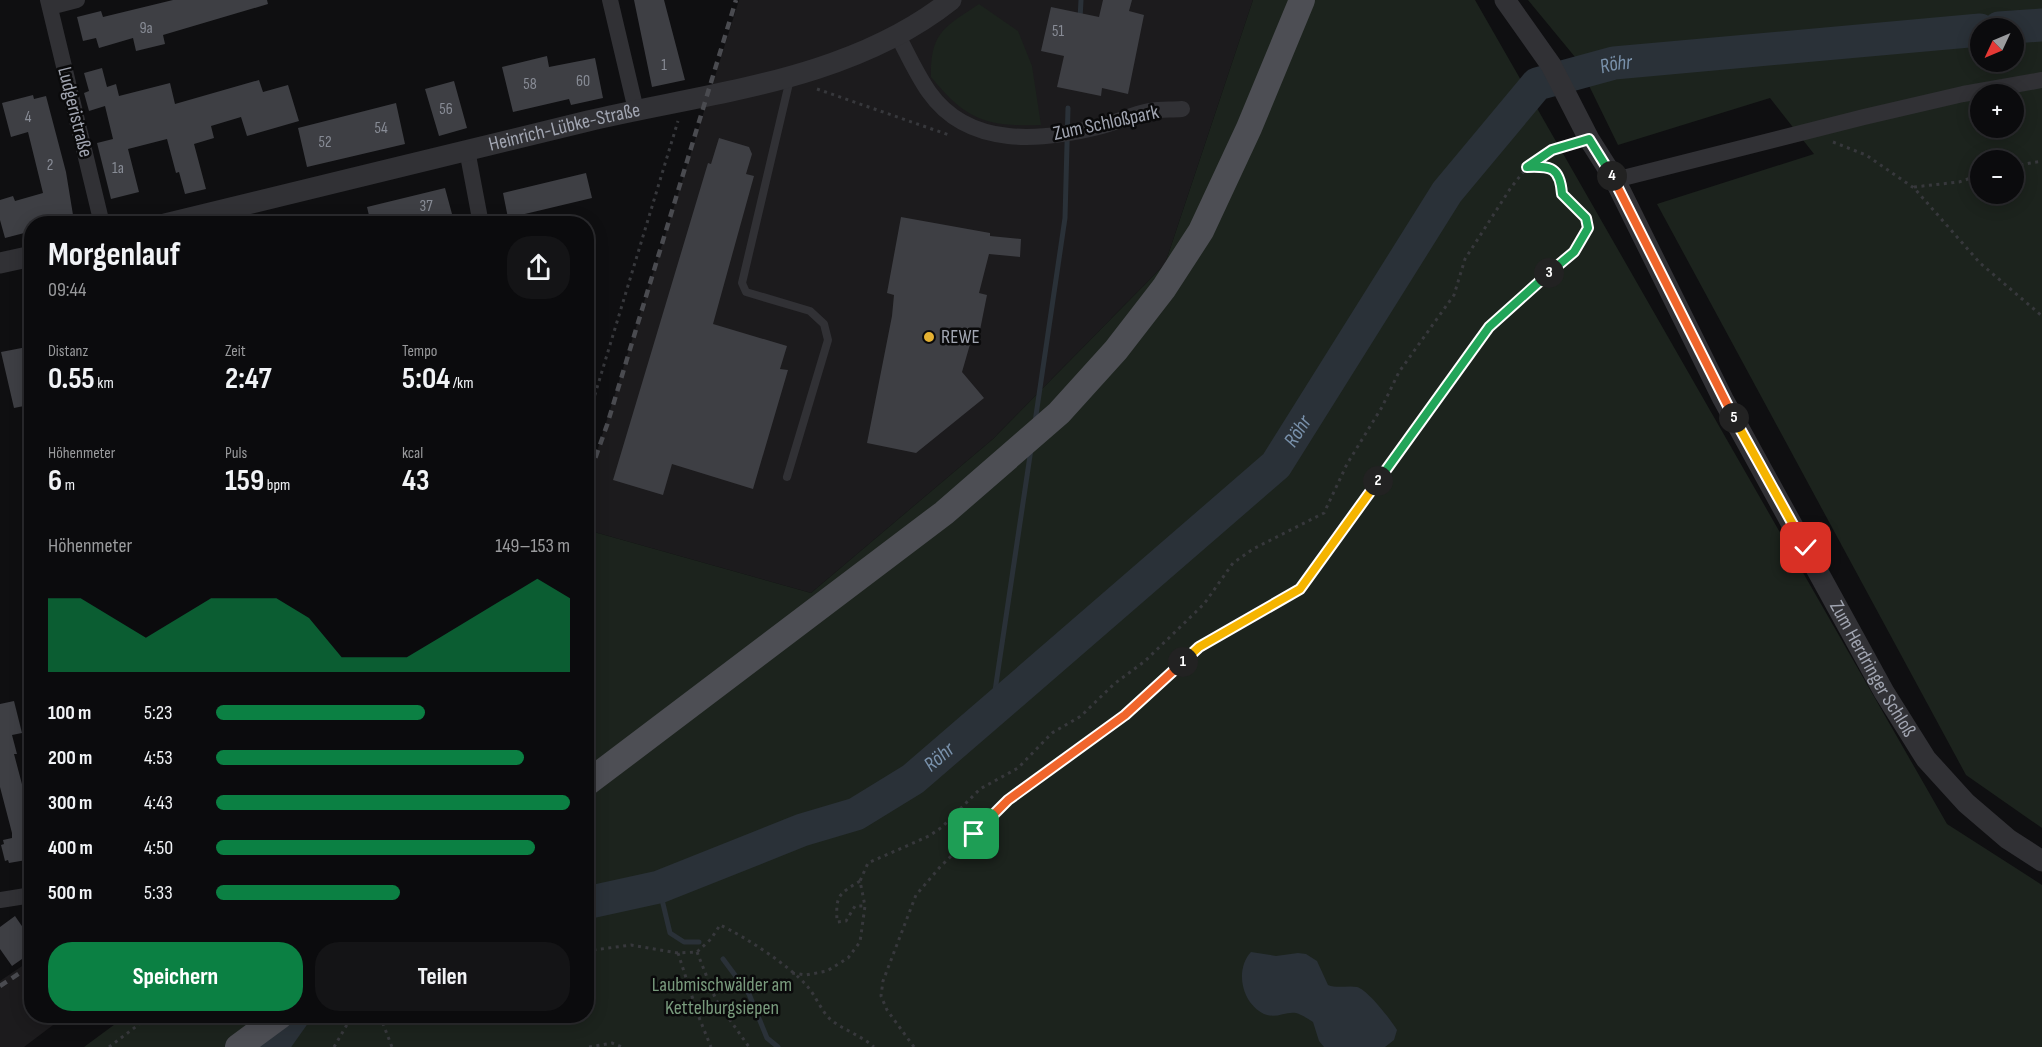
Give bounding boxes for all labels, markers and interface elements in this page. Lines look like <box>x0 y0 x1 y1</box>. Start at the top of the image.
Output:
north arrow <box>1970 18 2024 72</box>
map controls <box>1970 18 2024 204</box>
house number: 9a <box>139 19 153 38</box>
house number: 51 <box>1052 22 1064 41</box>
water label: Röhr <box>1597 49 1634 79</box>
house number: 1 <box>661 56 667 75</box>
street label: Ludgeristraße <box>52 64 98 160</box>
house number: 60 <box>576 72 590 91</box>
house number: 58 <box>523 75 537 94</box>
button: + <box>1970 84 2024 138</box>
street label: Heinrich-Lübke-Straße <box>486 98 642 157</box>
house number: 56 <box>439 100 453 119</box>
street label: Zum Schloßpark <box>1051 100 1161 146</box>
house number: 4 <box>25 108 32 127</box>
house number: 54 <box>374 119 388 138</box>
house number: 52 <box>318 133 332 152</box>
button: − <box>1970 150 2024 204</box>
house number: 2 <box>47 156 53 175</box>
house number: 1a <box>112 159 124 178</box>
pin: 4 <box>1597 161 1627 191</box>
text: 4 <box>1608 166 1616 185</box>
house number: 37 <box>419 197 433 216</box>
text: Morgenlauf <box>48 235 180 275</box>
button: share <box>507 236 570 299</box>
pin: 3 <box>1534 258 1564 288</box>
text: 3 <box>1545 263 1553 282</box>
text: 09:44 <box>48 278 86 302</box>
place label: REWE <box>941 325 980 349</box>
marker: REWE <box>922 330 936 344</box>
text: Distanz <box>48 342 88 361</box>
text: Zeit <box>225 342 246 361</box>
text: Tempo <box>402 342 437 361</box>
text: 0.55 <box>48 361 95 397</box>
text: 2:47 <box>225 361 271 397</box>
text: 5:04 <box>402 361 450 397</box>
text: km <box>95 374 114 393</box>
text: /km <box>450 374 473 393</box>
pin: 5 <box>1719 403 1749 433</box>
text: 5 <box>1730 408 1738 427</box>
water label: Röhr <box>1278 410 1317 451</box>
text: Höhenmeter <box>48 444 115 463</box>
text: Puls <box>225 444 247 463</box>
text: kcal <box>402 444 423 463</box>
text: 6 <box>48 463 62 499</box>
text: 159 <box>225 463 264 499</box>
text: 43 <box>402 463 429 499</box>
pin: 2 <box>1363 466 1393 496</box>
text: 2 <box>1374 471 1382 490</box>
text: m <box>62 476 75 495</box>
text: bpm <box>264 476 290 495</box>
pin <box>1780 522 1831 573</box>
icon: check <box>1789 531 1822 564</box>
text: Höhenmeter <box>48 534 132 558</box>
text: 149–153 m <box>495 534 570 558</box>
street label: Zum Herdringer Schloß <box>1824 597 1921 741</box>
pin: 1 <box>1168 647 1198 677</box>
text: 1 <box>1180 652 1186 671</box>
text: 100 m <box>48 701 91 725</box>
text: 5:23 <box>144 701 172 725</box>
water label: Röhr <box>918 736 960 777</box>
text: 200 m <box>48 746 92 770</box>
text: 4:53 <box>144 746 173 770</box>
text: 300 m <box>48 791 92 815</box>
text: 4:43 <box>144 791 173 815</box>
pin <box>948 808 999 859</box>
icon: arrive <box>957 817 990 850</box>
text: 400 m <box>48 836 93 860</box>
text: 4:50 <box>144 836 173 860</box>
text: 500 m <box>48 881 92 905</box>
text: 5:33 <box>144 881 173 905</box>
button: Speichern <box>48 942 303 1011</box>
button: Teilen <box>315 942 570 1011</box>
park label: Laubmischwälder am Kettelburgsiepen <box>652 973 792 1020</box>

